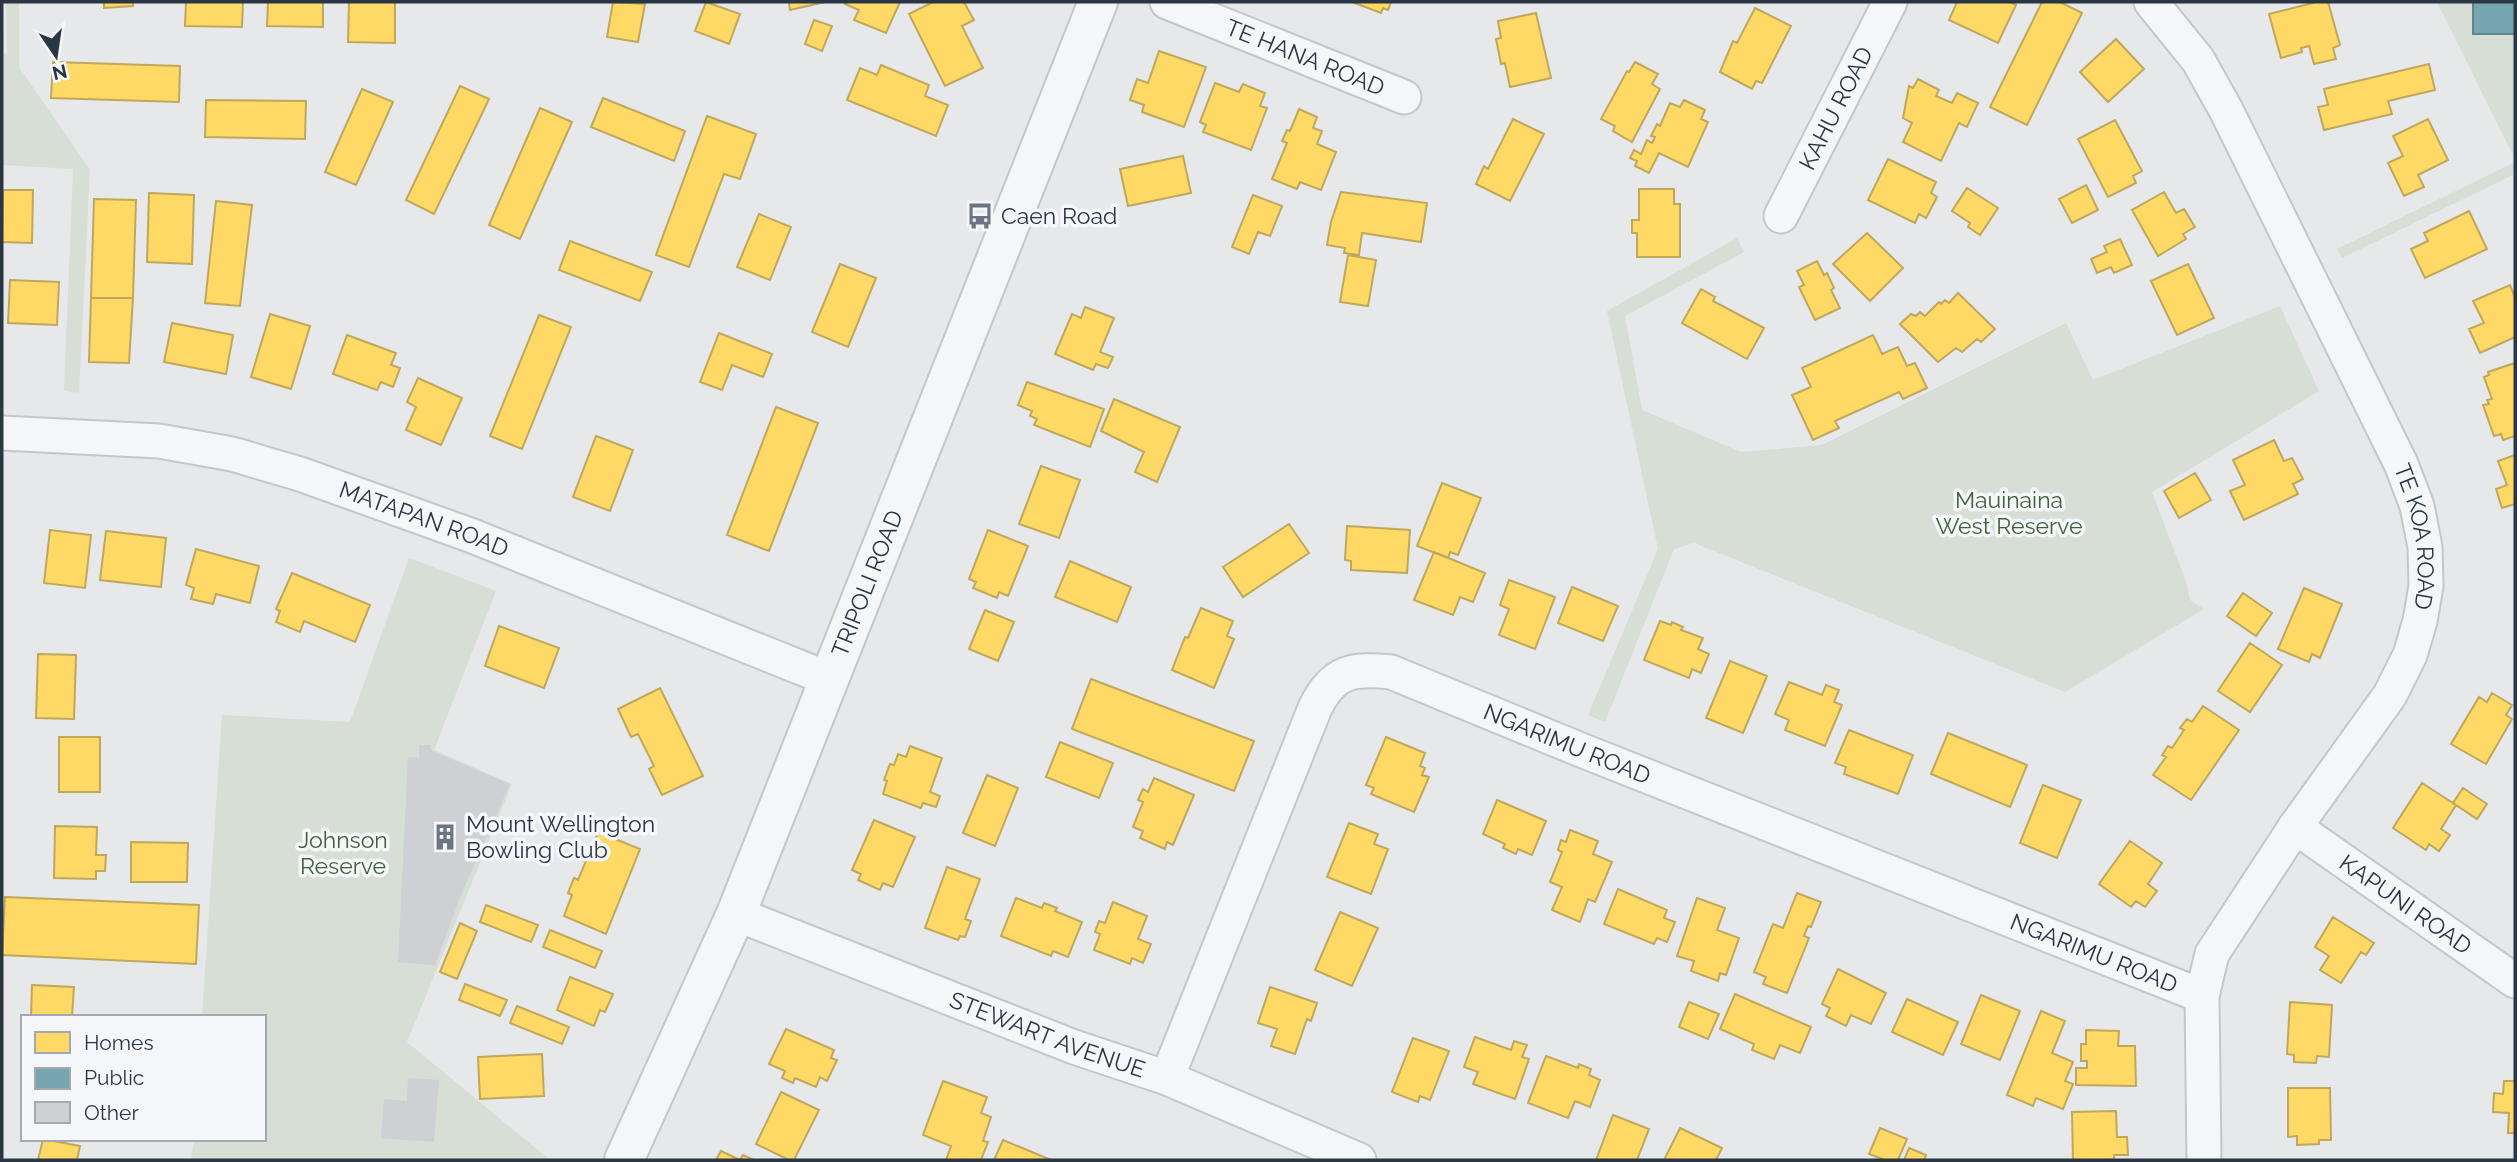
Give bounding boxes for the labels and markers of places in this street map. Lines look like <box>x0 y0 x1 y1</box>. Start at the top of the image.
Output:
bus stop icon: Caen Road <box>965 201 995 231</box>
place label: Caen Road <box>1001 202 1117 229</box>
place label: Mount Wellington Bowling Club <box>466 810 655 863</box>
building icon: Mount Wellington Bowling Club <box>430 822 460 852</box>

